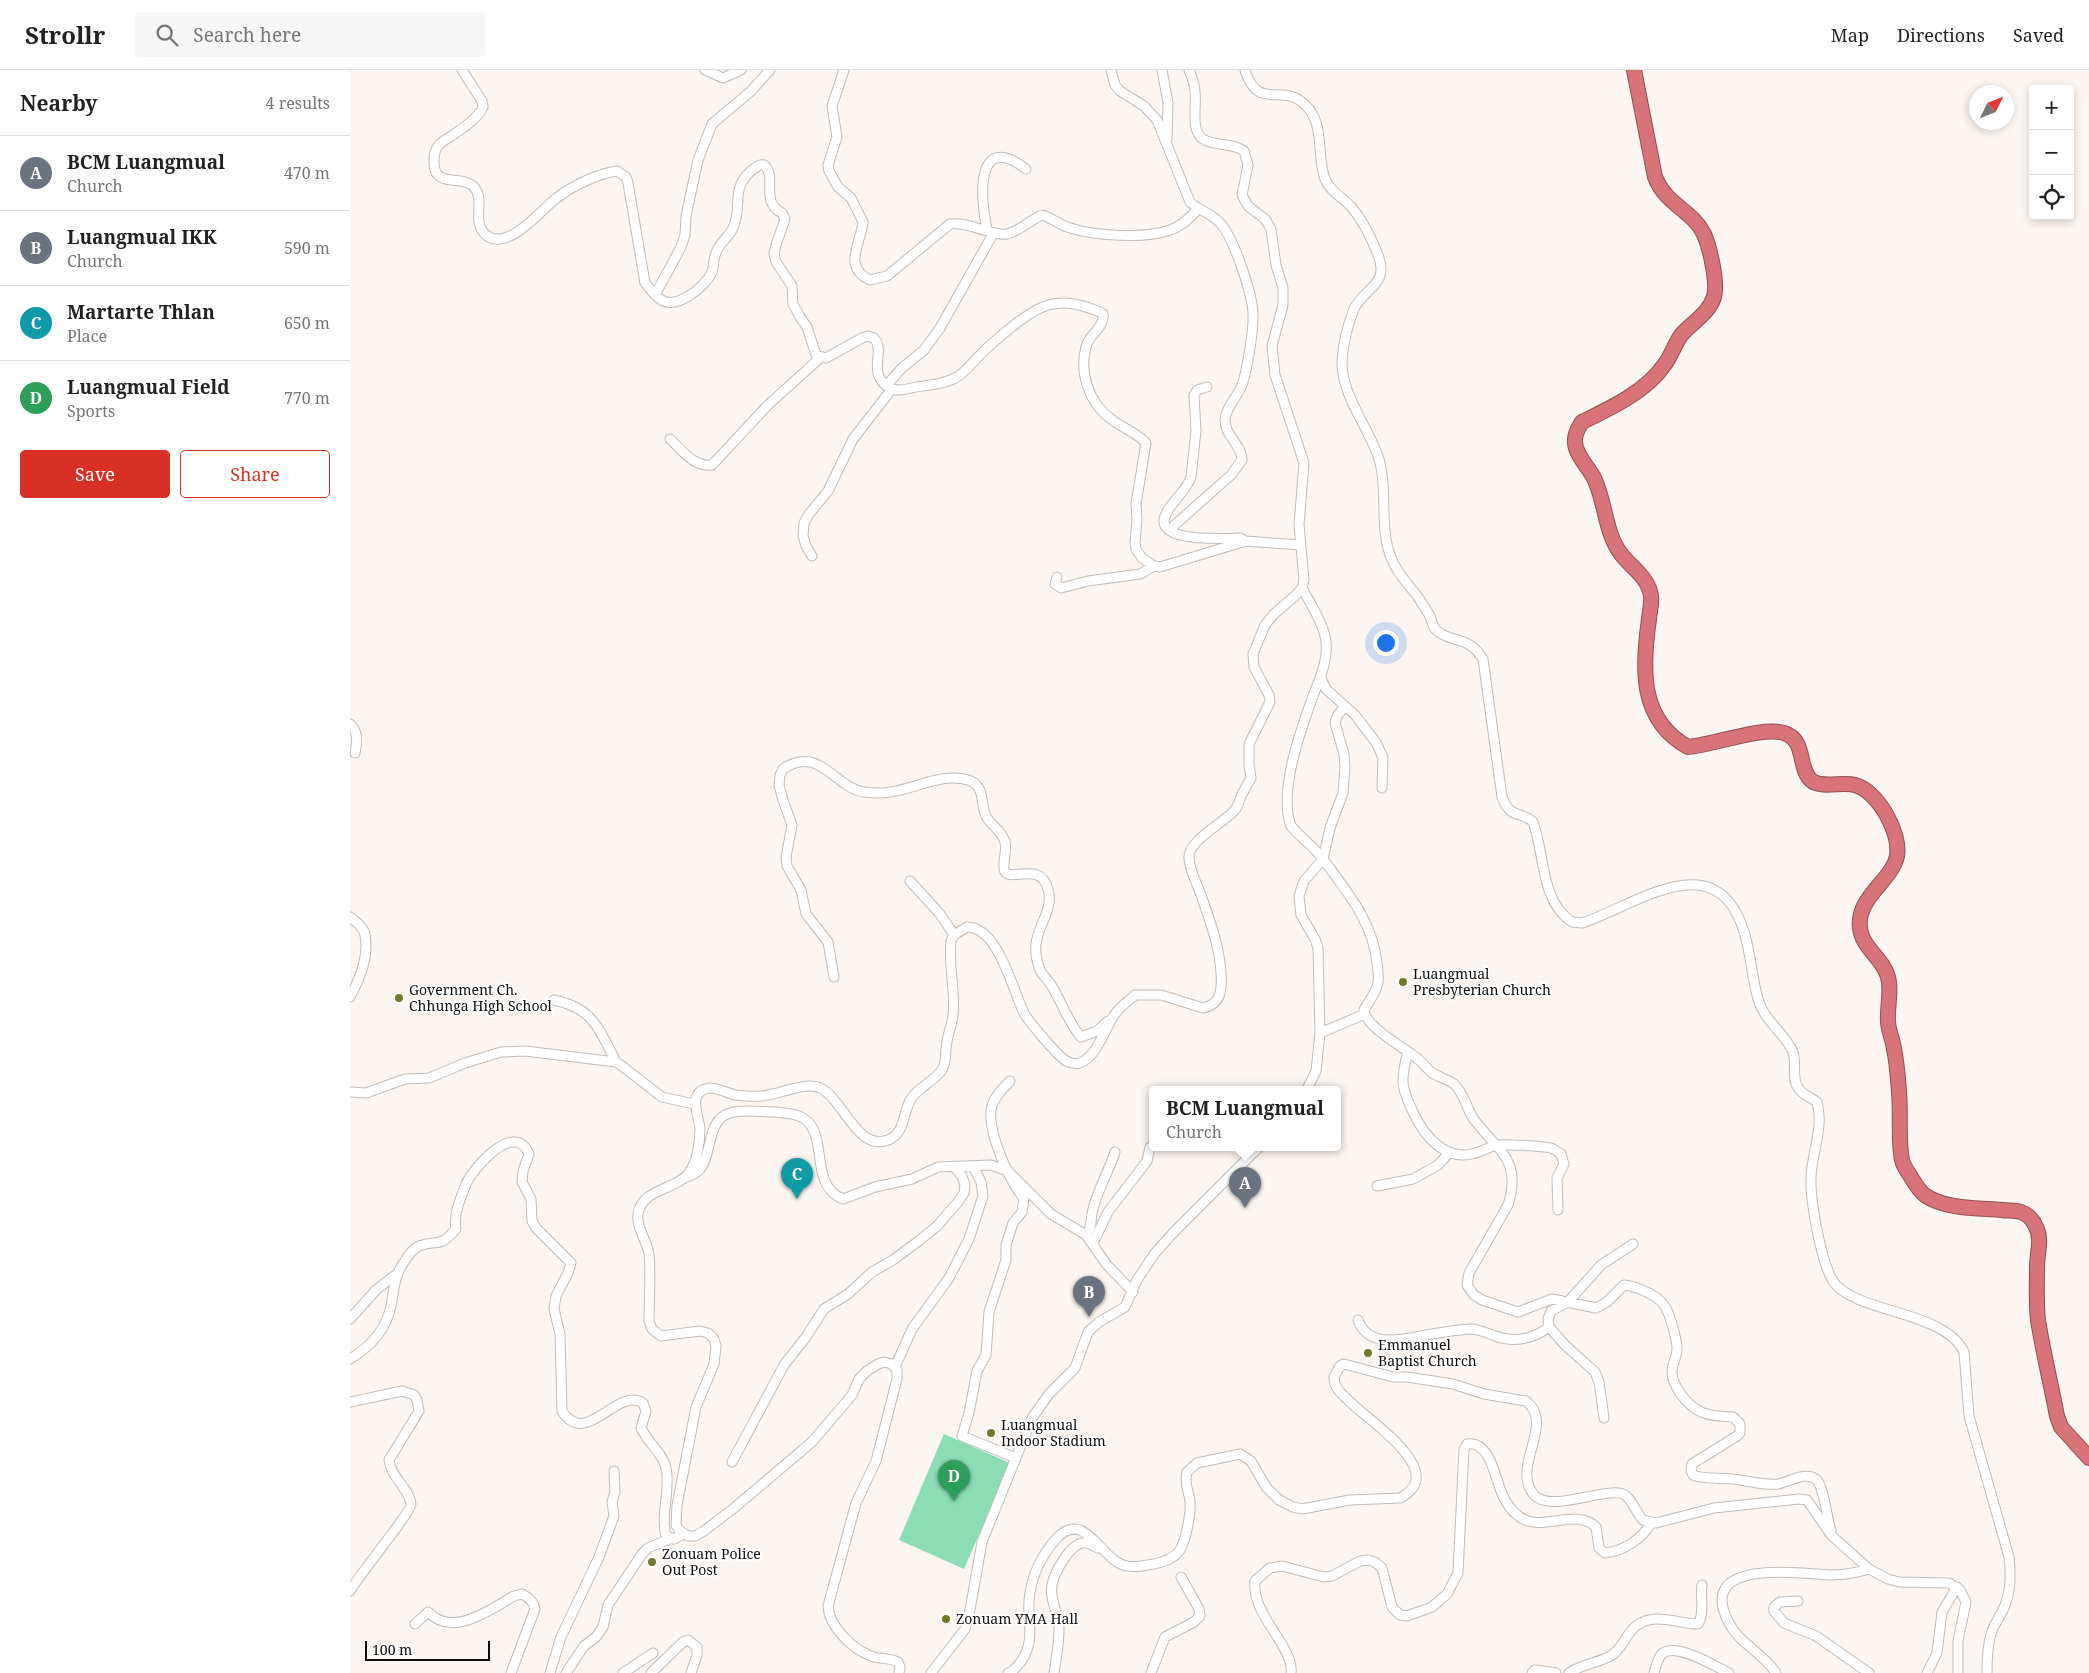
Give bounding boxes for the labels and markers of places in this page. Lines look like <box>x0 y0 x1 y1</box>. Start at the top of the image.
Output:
place label: Luangmual Presbyterian Church <box>1413 964 1551 999</box>
marker: Luangmual Presbyterian Church <box>1397 976 1409 988</box>
place label: Government Ch. Chhunga High School <box>409 980 553 1015</box>
marker: Government Ch. Chhunga High School <box>393 992 405 1004</box>
pin: C <box>781 1158 813 1199</box>
pin: A <box>1229 1167 1261 1208</box>
pin: B <box>1073 1276 1105 1317</box>
place label: Emmanuel Baptist Church <box>1378 1335 1477 1370</box>
marker: Emmanuel Baptist Church <box>1362 1347 1374 1359</box>
place label: Luangmual Indoor Stadium <box>1001 1415 1106 1450</box>
marker: Luangmual Indoor Stadium <box>985 1427 997 1439</box>
pin: D <box>938 1460 970 1501</box>
place label: Zonuam Police Out Post <box>662 1544 761 1579</box>
marker: Zonuam Police Out Post <box>646 1556 658 1568</box>
place label: Zonuam YMA Hall <box>956 1609 1079 1628</box>
marker: Zonuam YMA Hall <box>940 1613 952 1625</box>

